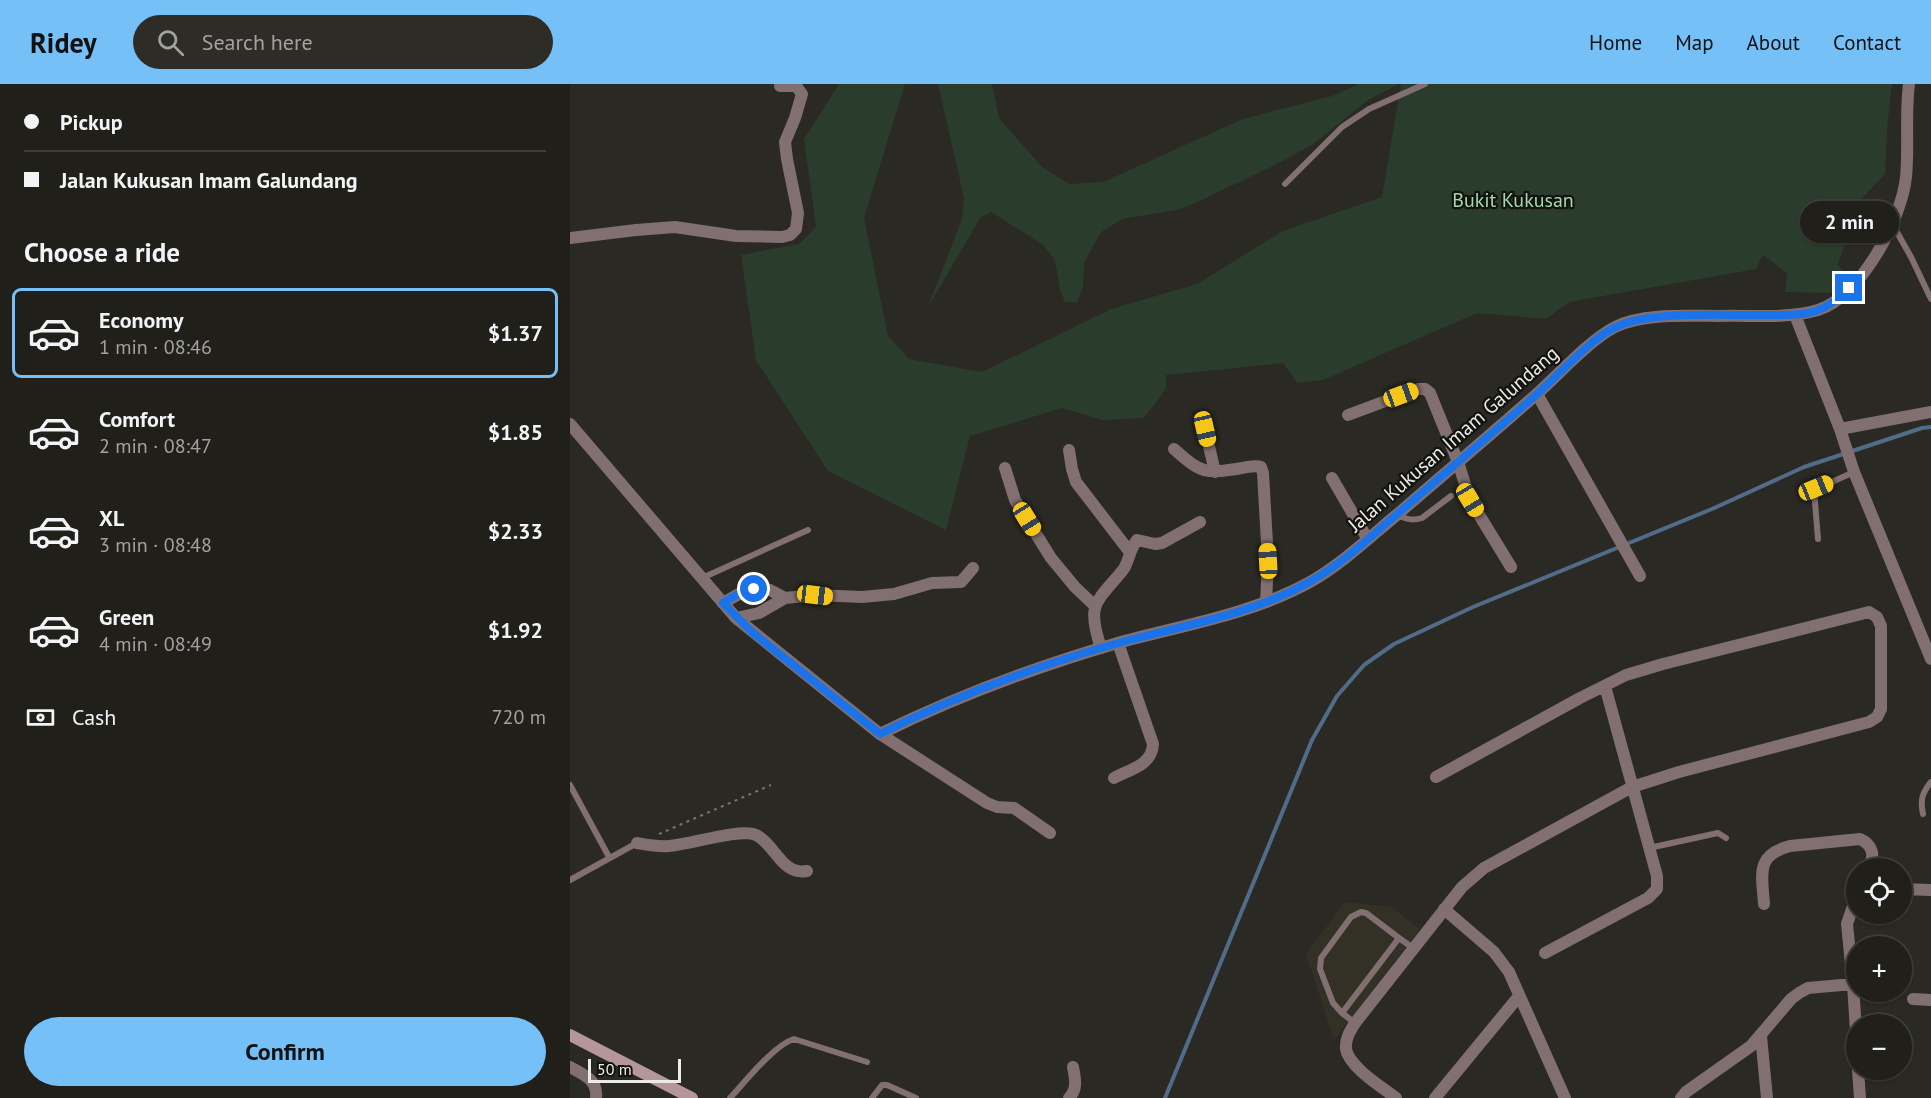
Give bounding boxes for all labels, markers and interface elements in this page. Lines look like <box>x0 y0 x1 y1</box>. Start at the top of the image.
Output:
search box <box>133 15 553 69</box>
text: Ridey <box>30 24 97 61</box>
icon: search <box>154 26 187 59</box>
text: Search here <box>202 28 313 56</box>
text: Home <box>1589 29 1642 56</box>
text: Map <box>1675 29 1714 56</box>
text: About <box>1747 29 1800 56</box>
text: Contact <box>1833 29 1901 56</box>
text: Pickup <box>60 108 123 136</box>
text: Jalan Kukusan Imam Galundang <box>60 166 358 194</box>
park label: Bukit Kukusan <box>1452 187 1574 213</box>
callout: 2 min <box>1800 201 1898 243</box>
text: 2 min <box>1825 209 1874 235</box>
text: Choose a ride <box>24 235 180 269</box>
route end <box>1835 274 1862 301</box>
icon: car <box>27 306 81 360</box>
text: Economy <box>99 306 183 334</box>
text: $1.37 <box>488 319 543 347</box>
text: 1 min · 08:46 <box>99 334 212 360</box>
street label: Jalan Kukusan Imam Galundang <box>1342 340 1564 538</box>
car <box>1381 380 1421 410</box>
icon: car <box>27 405 81 459</box>
text: Comfort <box>99 405 175 433</box>
car <box>1192 409 1218 449</box>
text: $1.85 <box>488 418 543 446</box>
text: 2 min · 08:47 <box>99 433 212 459</box>
car <box>1796 473 1836 503</box>
car <box>1453 480 1487 520</box>
car <box>1010 499 1044 539</box>
icon: car <box>27 504 81 558</box>
text: XL <box>99 504 124 532</box>
text: $2.33 <box>488 517 543 545</box>
text: 3 min · 08:48 <box>99 532 212 558</box>
car <box>1258 543 1278 579</box>
route start <box>740 575 767 602</box>
car <box>796 584 834 606</box>
icon: car <box>27 603 81 657</box>
text: Green <box>99 603 154 631</box>
text: $1.92 <box>488 616 543 644</box>
text: 4 min · 08:49 <box>99 631 212 657</box>
icon: cash <box>24 701 57 734</box>
text: Cash <box>72 703 116 731</box>
text: 720 m <box>492 704 546 730</box>
map controls <box>1846 858 1912 1080</box>
button: locate <box>1846 858 1912 924</box>
button: + <box>1846 936 1912 1002</box>
button: − <box>1846 1014 1912 1080</box>
button: Confirm <box>24 1017 546 1086</box>
scale bar <box>588 1056 681 1084</box>
text: 50 m <box>597 1059 632 1079</box>

